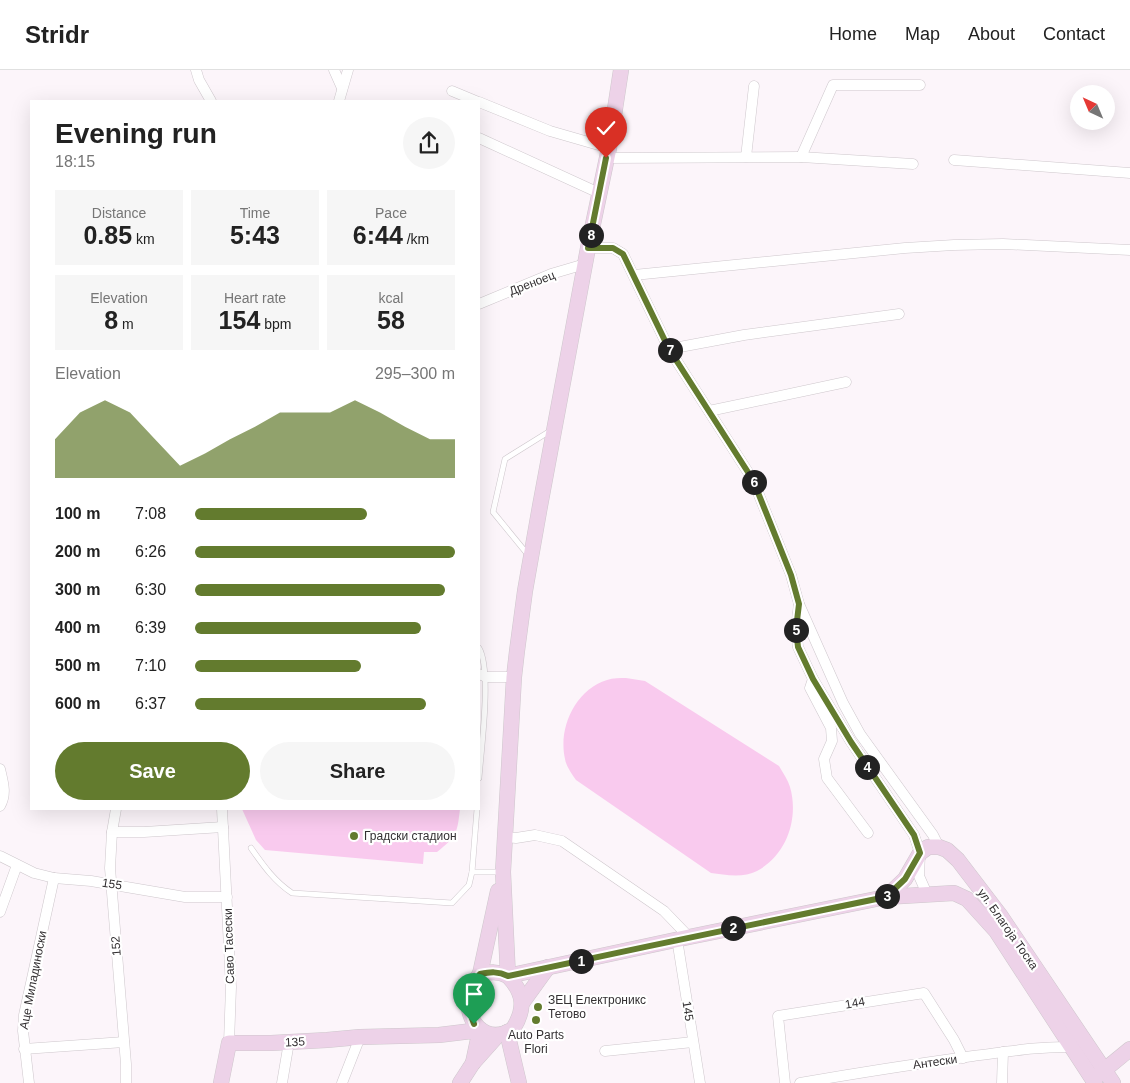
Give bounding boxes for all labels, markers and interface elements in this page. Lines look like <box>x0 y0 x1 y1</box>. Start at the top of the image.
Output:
text: Stridr <box>25 21 89 48</box>
text: Home <box>829 24 877 44</box>
text: Map <box>905 24 940 44</box>
text: About <box>968 24 1015 44</box>
text: Contact <box>1043 24 1105 44</box>
north arrow <box>1070 85 1115 130</box>
map controls <box>1070 85 1115 130</box>
pin <box>585 107 627 158</box>
icon: check <box>592 114 620 142</box>
button: share <box>403 117 455 169</box>
text: Evening run <box>55 118 217 149</box>
text: 18:15 <box>55 153 95 170</box>
text: Distance <box>92 205 146 221</box>
text: Time <box>240 205 270 221</box>
text: Pace <box>375 205 407 221</box>
text: 0.85 <box>83 221 132 249</box>
text: 5:43 <box>230 221 280 249</box>
text: 6:44 <box>353 221 403 249</box>
pin: 8 <box>578 222 604 248</box>
text: 8 <box>588 227 595 243</box>
text: km <box>132 231 155 247</box>
text: /km <box>403 231 429 247</box>
street label: Дреноец <box>507 268 557 298</box>
text: Elevation <box>90 290 148 306</box>
text: Heart rate <box>224 290 286 306</box>
text: kcal <box>379 290 403 306</box>
text: 8 <box>104 306 118 334</box>
text: 154 <box>219 306 260 334</box>
text: 58 <box>377 306 405 334</box>
text: m <box>118 316 134 332</box>
text: bpm <box>260 316 291 332</box>
pin: 7 <box>658 338 682 362</box>
text: 7 <box>667 342 674 358</box>
text: Elevation <box>55 365 121 382</box>
text: 295–300 m <box>375 365 455 382</box>
pin: 6 <box>742 470 766 494</box>
text: 6 <box>751 474 758 490</box>
text: 100 m <box>55 505 100 522</box>
text: 7:08 <box>135 505 166 522</box>
text: 200 m <box>55 543 100 560</box>
text: 6:26 <box>135 543 166 560</box>
text: 300 m <box>55 581 100 598</box>
text: 6:30 <box>135 581 166 598</box>
pin: 5 <box>784 618 808 642</box>
text: 400 m <box>55 619 100 636</box>
text: 6:39 <box>135 619 166 636</box>
text: 5 <box>793 622 800 638</box>
text: 500 m <box>55 657 100 674</box>
text: 7:10 <box>135 657 166 674</box>
text: 600 m <box>55 695 100 712</box>
text: 6:37 <box>135 695 166 712</box>
button: Save <box>55 742 250 800</box>
button: Share <box>260 742 455 800</box>
pin: 4 <box>854 754 880 780</box>
text: 4 <box>864 759 871 775</box>
place label: Градски стадион <box>364 829 457 843</box>
marker: Градски стадион <box>348 830 360 842</box>
street label: 155 <box>101 876 123 893</box>
pin: 3 <box>874 884 900 908</box>
street label: ул. Благоја Тоска <box>975 886 1041 972</box>
text: 3 <box>884 888 891 904</box>
street label: Саво Тасески <box>221 908 237 984</box>
pin: 2 <box>720 916 746 940</box>
text: 2 <box>730 920 737 936</box>
street label: Аце Миладиноски <box>17 930 49 1030</box>
street label: 152 <box>108 935 124 956</box>
pin: 1 <box>568 948 594 974</box>
text: 1 <box>578 953 585 969</box>
pin <box>453 973 495 1024</box>
icon: arrive <box>460 980 488 1008</box>
place label: ЗЕЦ Електроникс Тетово <box>548 993 646 1021</box>
street label: 144 <box>844 994 866 1012</box>
street label: 145 <box>680 1000 697 1022</box>
marker: ЗЕЦ Електроникс Тетово <box>532 1001 544 1013</box>
marker: Auto Parts Flori <box>530 1014 542 1026</box>
place label: Auto Parts Flori <box>508 1028 564 1056</box>
street label: 135 <box>285 1034 306 1050</box>
street label: Антески <box>912 1052 958 1072</box>

